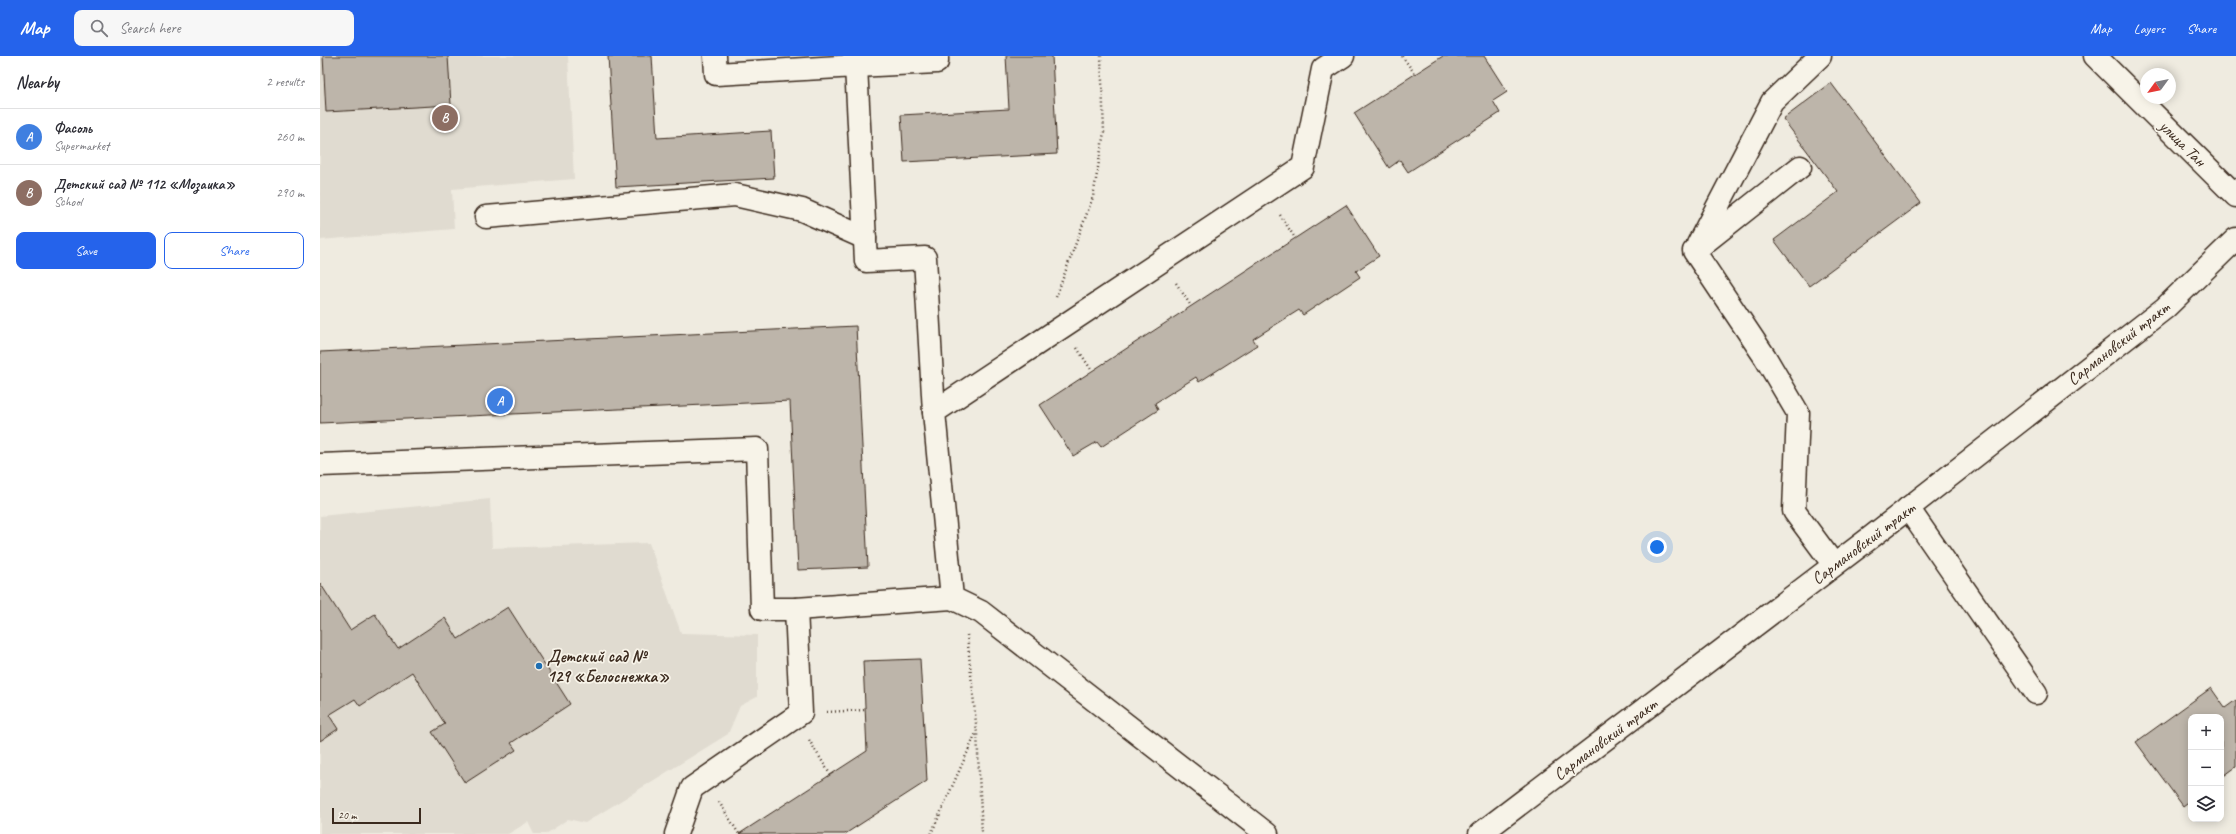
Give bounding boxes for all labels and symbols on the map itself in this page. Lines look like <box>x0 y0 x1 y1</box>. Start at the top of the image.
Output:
north arrow <box>2140 68 2176 104</box>
pin: B <box>432 103 458 133</box>
street label: улица Тан <box>2154 115 2212 172</box>
street label: Сармановский тракт <box>2063 296 2175 390</box>
pin: A <box>487 386 513 416</box>
street label: Сармановский тракт <box>1807 497 1920 589</box>
your location <box>1647 537 1667 557</box>
place label: Детский сад № 129 «Белоснежка» <box>547 646 669 687</box>
marker: Детский сад № 129 «Белоснежка» <box>534 661 544 671</box>
street label: Сармановский тракт <box>1549 693 1662 785</box>
scale bar <box>332 806 421 825</box>

